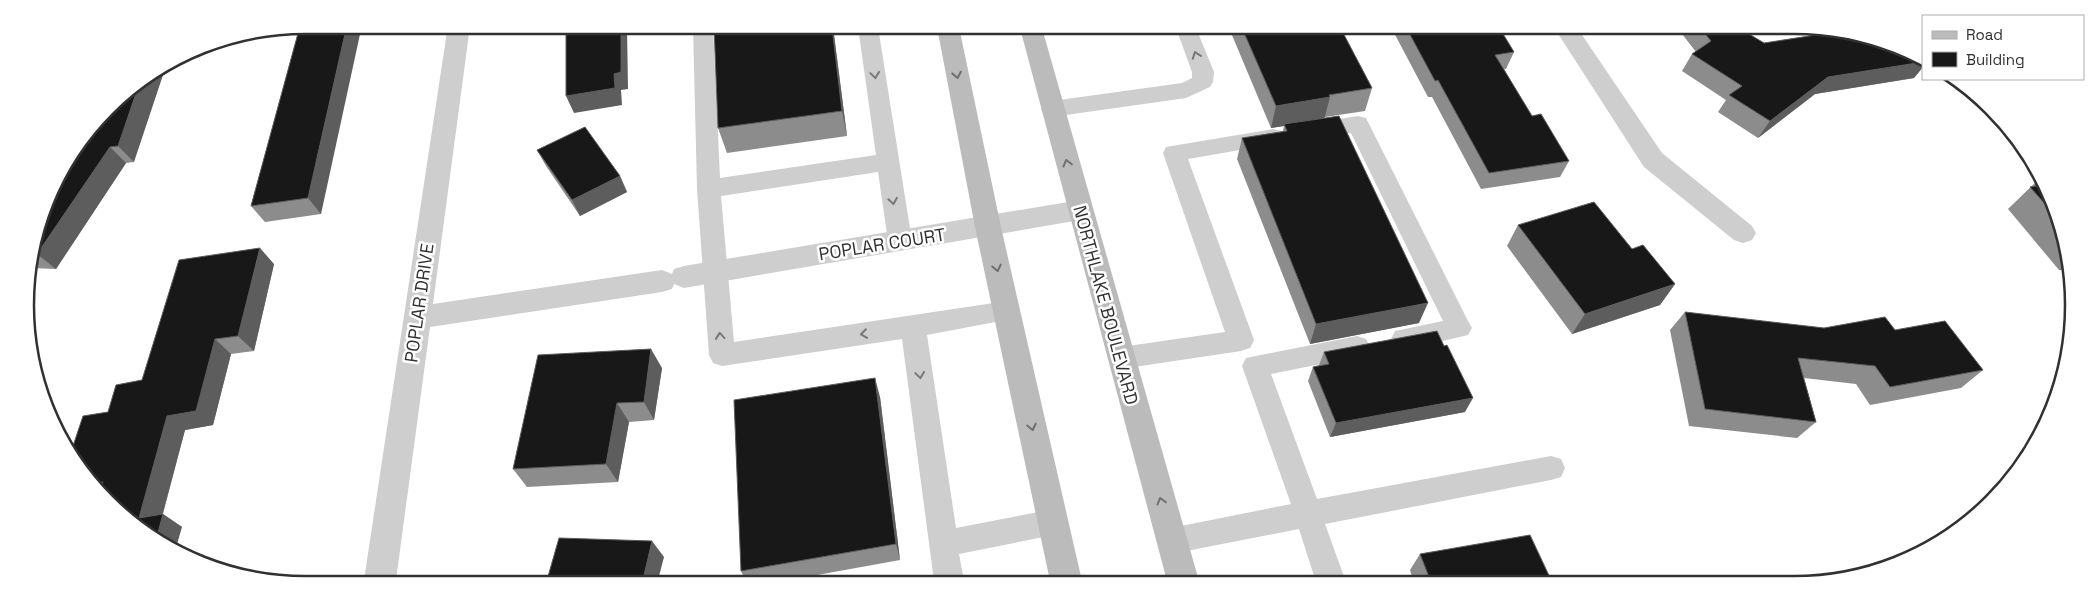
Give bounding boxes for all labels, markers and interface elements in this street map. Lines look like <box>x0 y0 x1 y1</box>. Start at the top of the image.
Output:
legend <box>1922 15 2084 80</box>
text: Road <box>1966 25 2003 44</box>
text: Building <box>1966 50 2025 69</box>
one-way arrow <box>1192 51 1202 60</box>
one-way arrow <box>952 71 962 79</box>
one-way arrow <box>869 72 880 80</box>
one-way arrow <box>1063 159 1073 167</box>
one-way arrow <box>888 197 898 206</box>
street label: NORTHLAKE BOULEVARD <box>1068 203 1144 407</box>
street label: POPLAR COURT <box>817 223 948 265</box>
street label: POPLAR DRIVE <box>399 242 439 364</box>
one-way arrow <box>991 264 1002 273</box>
one-way arrow <box>860 328 868 339</box>
one-way arrow <box>715 332 726 340</box>
one-way arrow <box>914 371 924 379</box>
one-way arrow <box>1027 423 1037 432</box>
one-way arrow <box>1156 497 1166 505</box>

